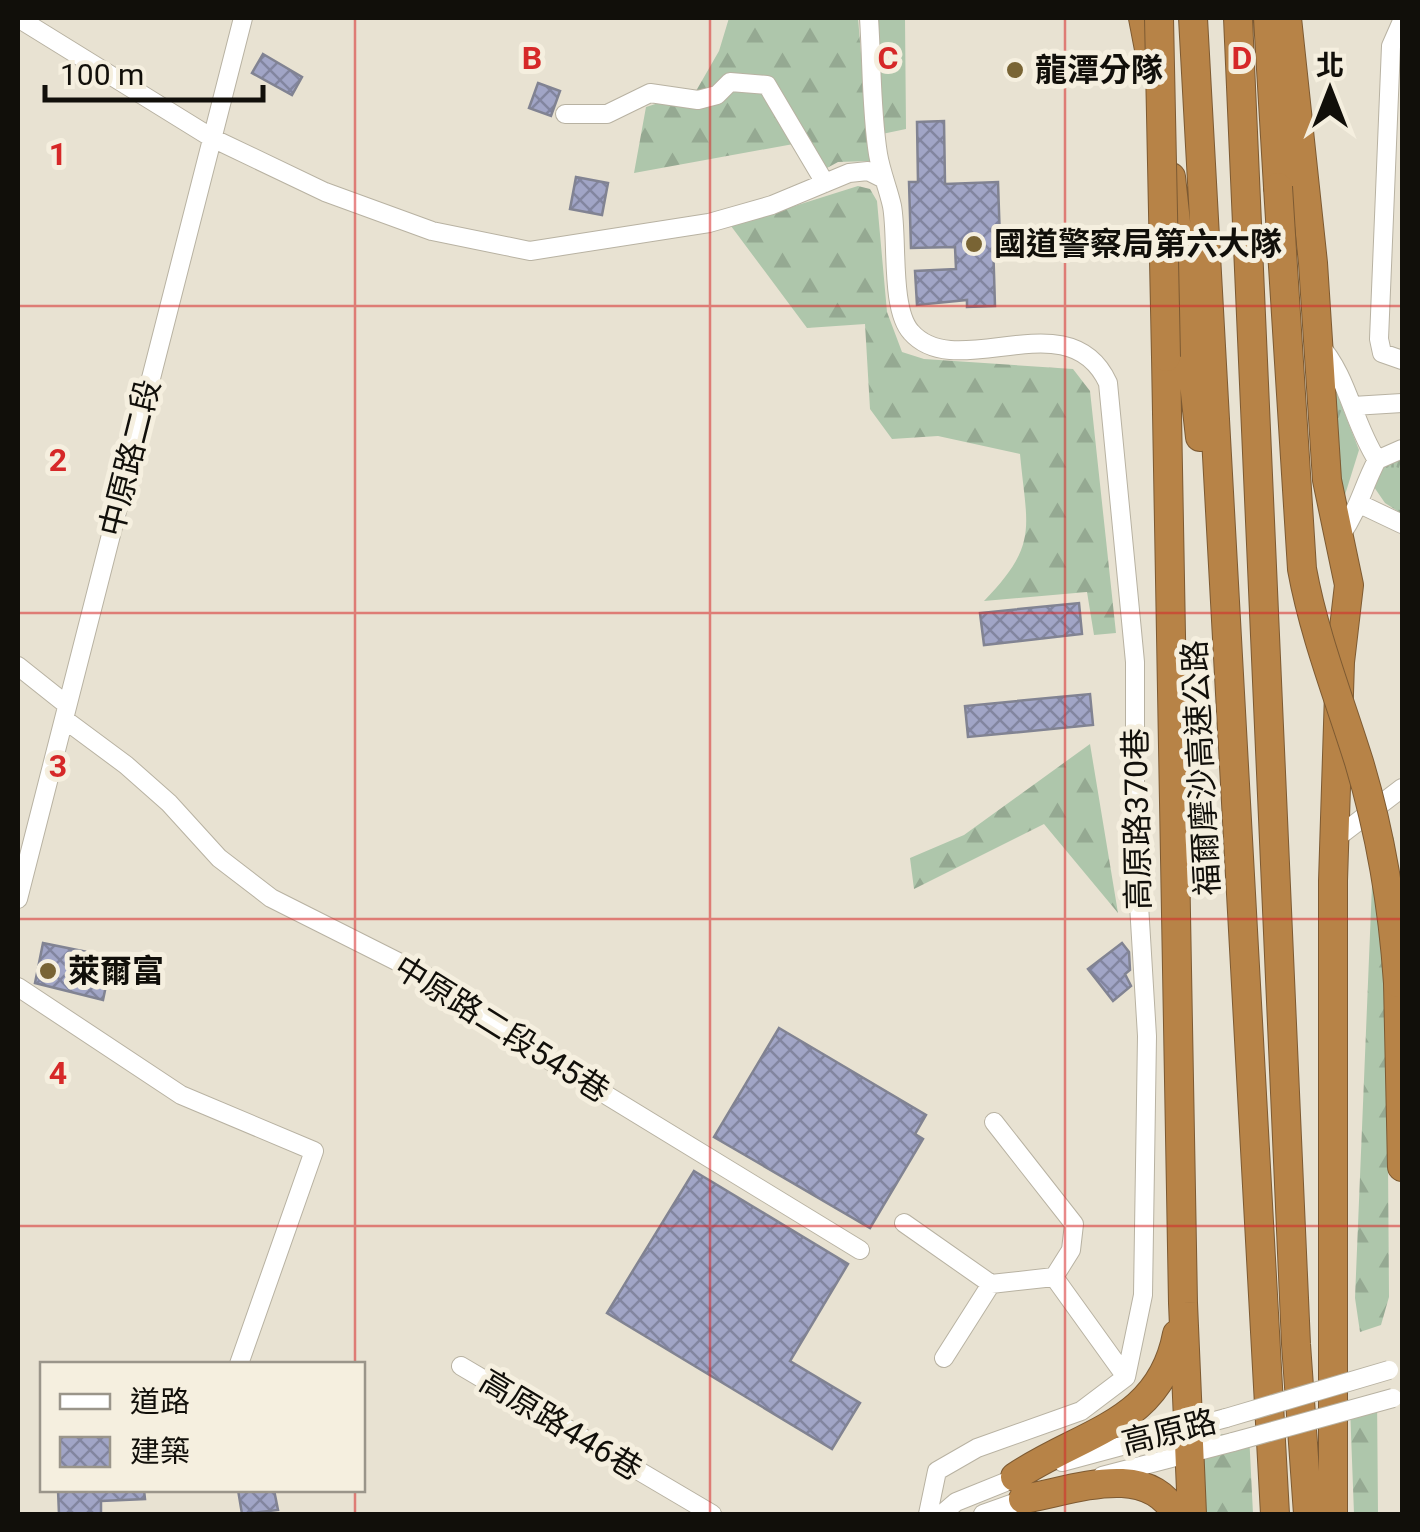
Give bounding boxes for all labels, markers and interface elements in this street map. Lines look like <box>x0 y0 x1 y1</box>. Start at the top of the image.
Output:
text: B <box>522 39 542 77</box>
text: C <box>878 39 898 77</box>
text: D <box>1232 39 1252 77</box>
scale bar <box>45 40 262 102</box>
north arrow <box>1280 40 1380 140</box>
text: 北 <box>1316 49 1344 82</box>
place label: 龍潭分隊 <box>1035 51 1163 89</box>
text: 100 m <box>60 57 144 92</box>
marker: 龍潭分隊 <box>1004 59 1026 81</box>
text: 1 <box>49 135 67 173</box>
place label: 國道警察局第六大隊 <box>994 225 1282 263</box>
marker: 國道警察局第六大隊 <box>963 233 985 255</box>
street label: 中原路二段 <box>92 376 168 540</box>
text: 2 <box>49 441 67 479</box>
street label: 福爾摩沙高速公路 <box>1175 639 1227 897</box>
street label: 高原路370巷 <box>1116 728 1158 910</box>
text: 3 <box>49 747 67 785</box>
street label: 中原路二段545巷 <box>388 948 616 1110</box>
place label: 萊爾富 <box>68 952 164 990</box>
marker: 萊爾富 <box>37 960 59 982</box>
text: 4 <box>49 1054 67 1092</box>
legend <box>40 1362 365 1492</box>
street label: 高原路446巷 <box>473 1362 649 1488</box>
text: 道路 <box>130 1384 190 1419</box>
street label: 高原路 <box>1118 1402 1220 1462</box>
text: 建築 <box>130 1434 190 1469</box>

